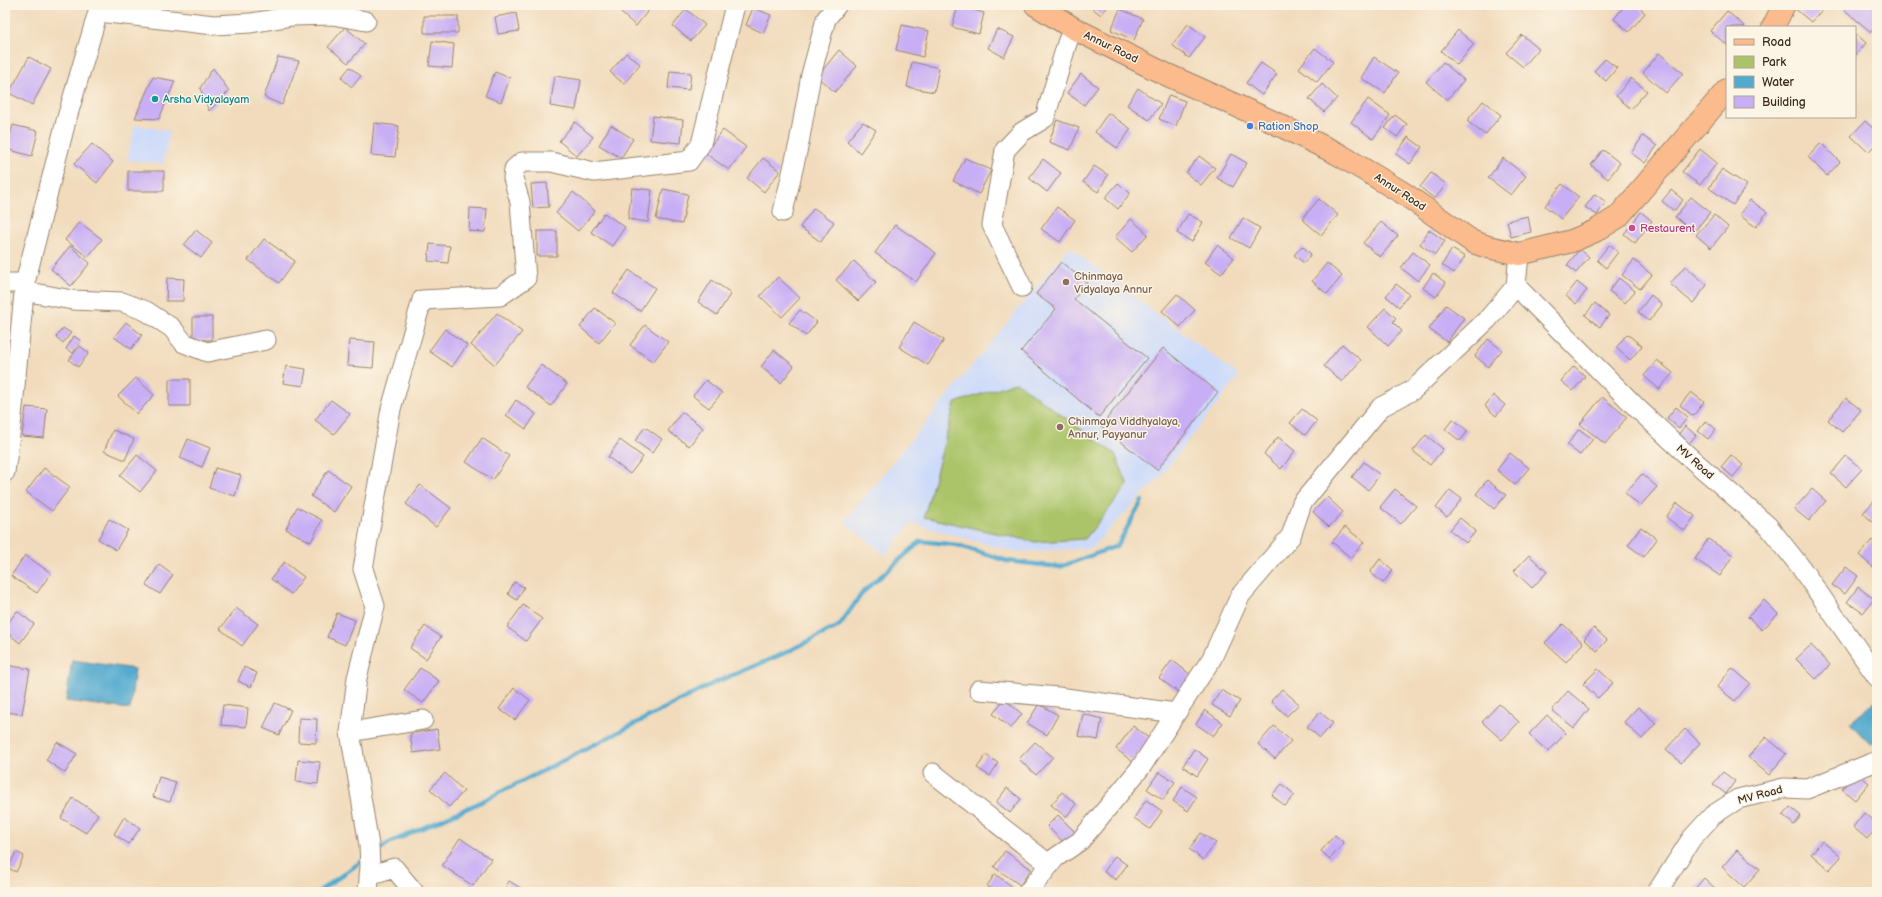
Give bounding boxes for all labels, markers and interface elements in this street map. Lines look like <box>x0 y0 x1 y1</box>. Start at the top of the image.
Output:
legend <box>1726 26 1856 118</box>
street label: Annur Road <box>1082 28 1140 66</box>
text: Road <box>1762 35 1791 50</box>
text: Park <box>1762 55 1786 70</box>
text: Water <box>1762 75 1794 90</box>
place label: Arsha Vidyalayam <box>163 93 249 106</box>
marker: Arsha Vidyalayam <box>150 94 160 104</box>
text: Building <box>1762 95 1806 110</box>
place label: Ration Shop <box>1258 120 1319 133</box>
marker: Ration Shop <box>1245 121 1255 131</box>
street label: Annur Road <box>1372 171 1428 213</box>
place label: Restaurent <box>1640 222 1696 235</box>
marker: Restaurent <box>1627 223 1637 233</box>
place label: Chinmaya Vidyalaya Annur <box>1074 270 1153 296</box>
marker: Chinmaya Vidyalaya Annur <box>1061 277 1071 287</box>
place label: Chinmaya Viddhyalaya, Annur, Payyanur <box>1068 415 1180 441</box>
marker: Chinmaya Viddhyalaya, Annur, Payyanur <box>1055 422 1065 432</box>
street label: MV Road <box>1673 442 1717 482</box>
street label: MV Road <box>1736 783 1784 807</box>

